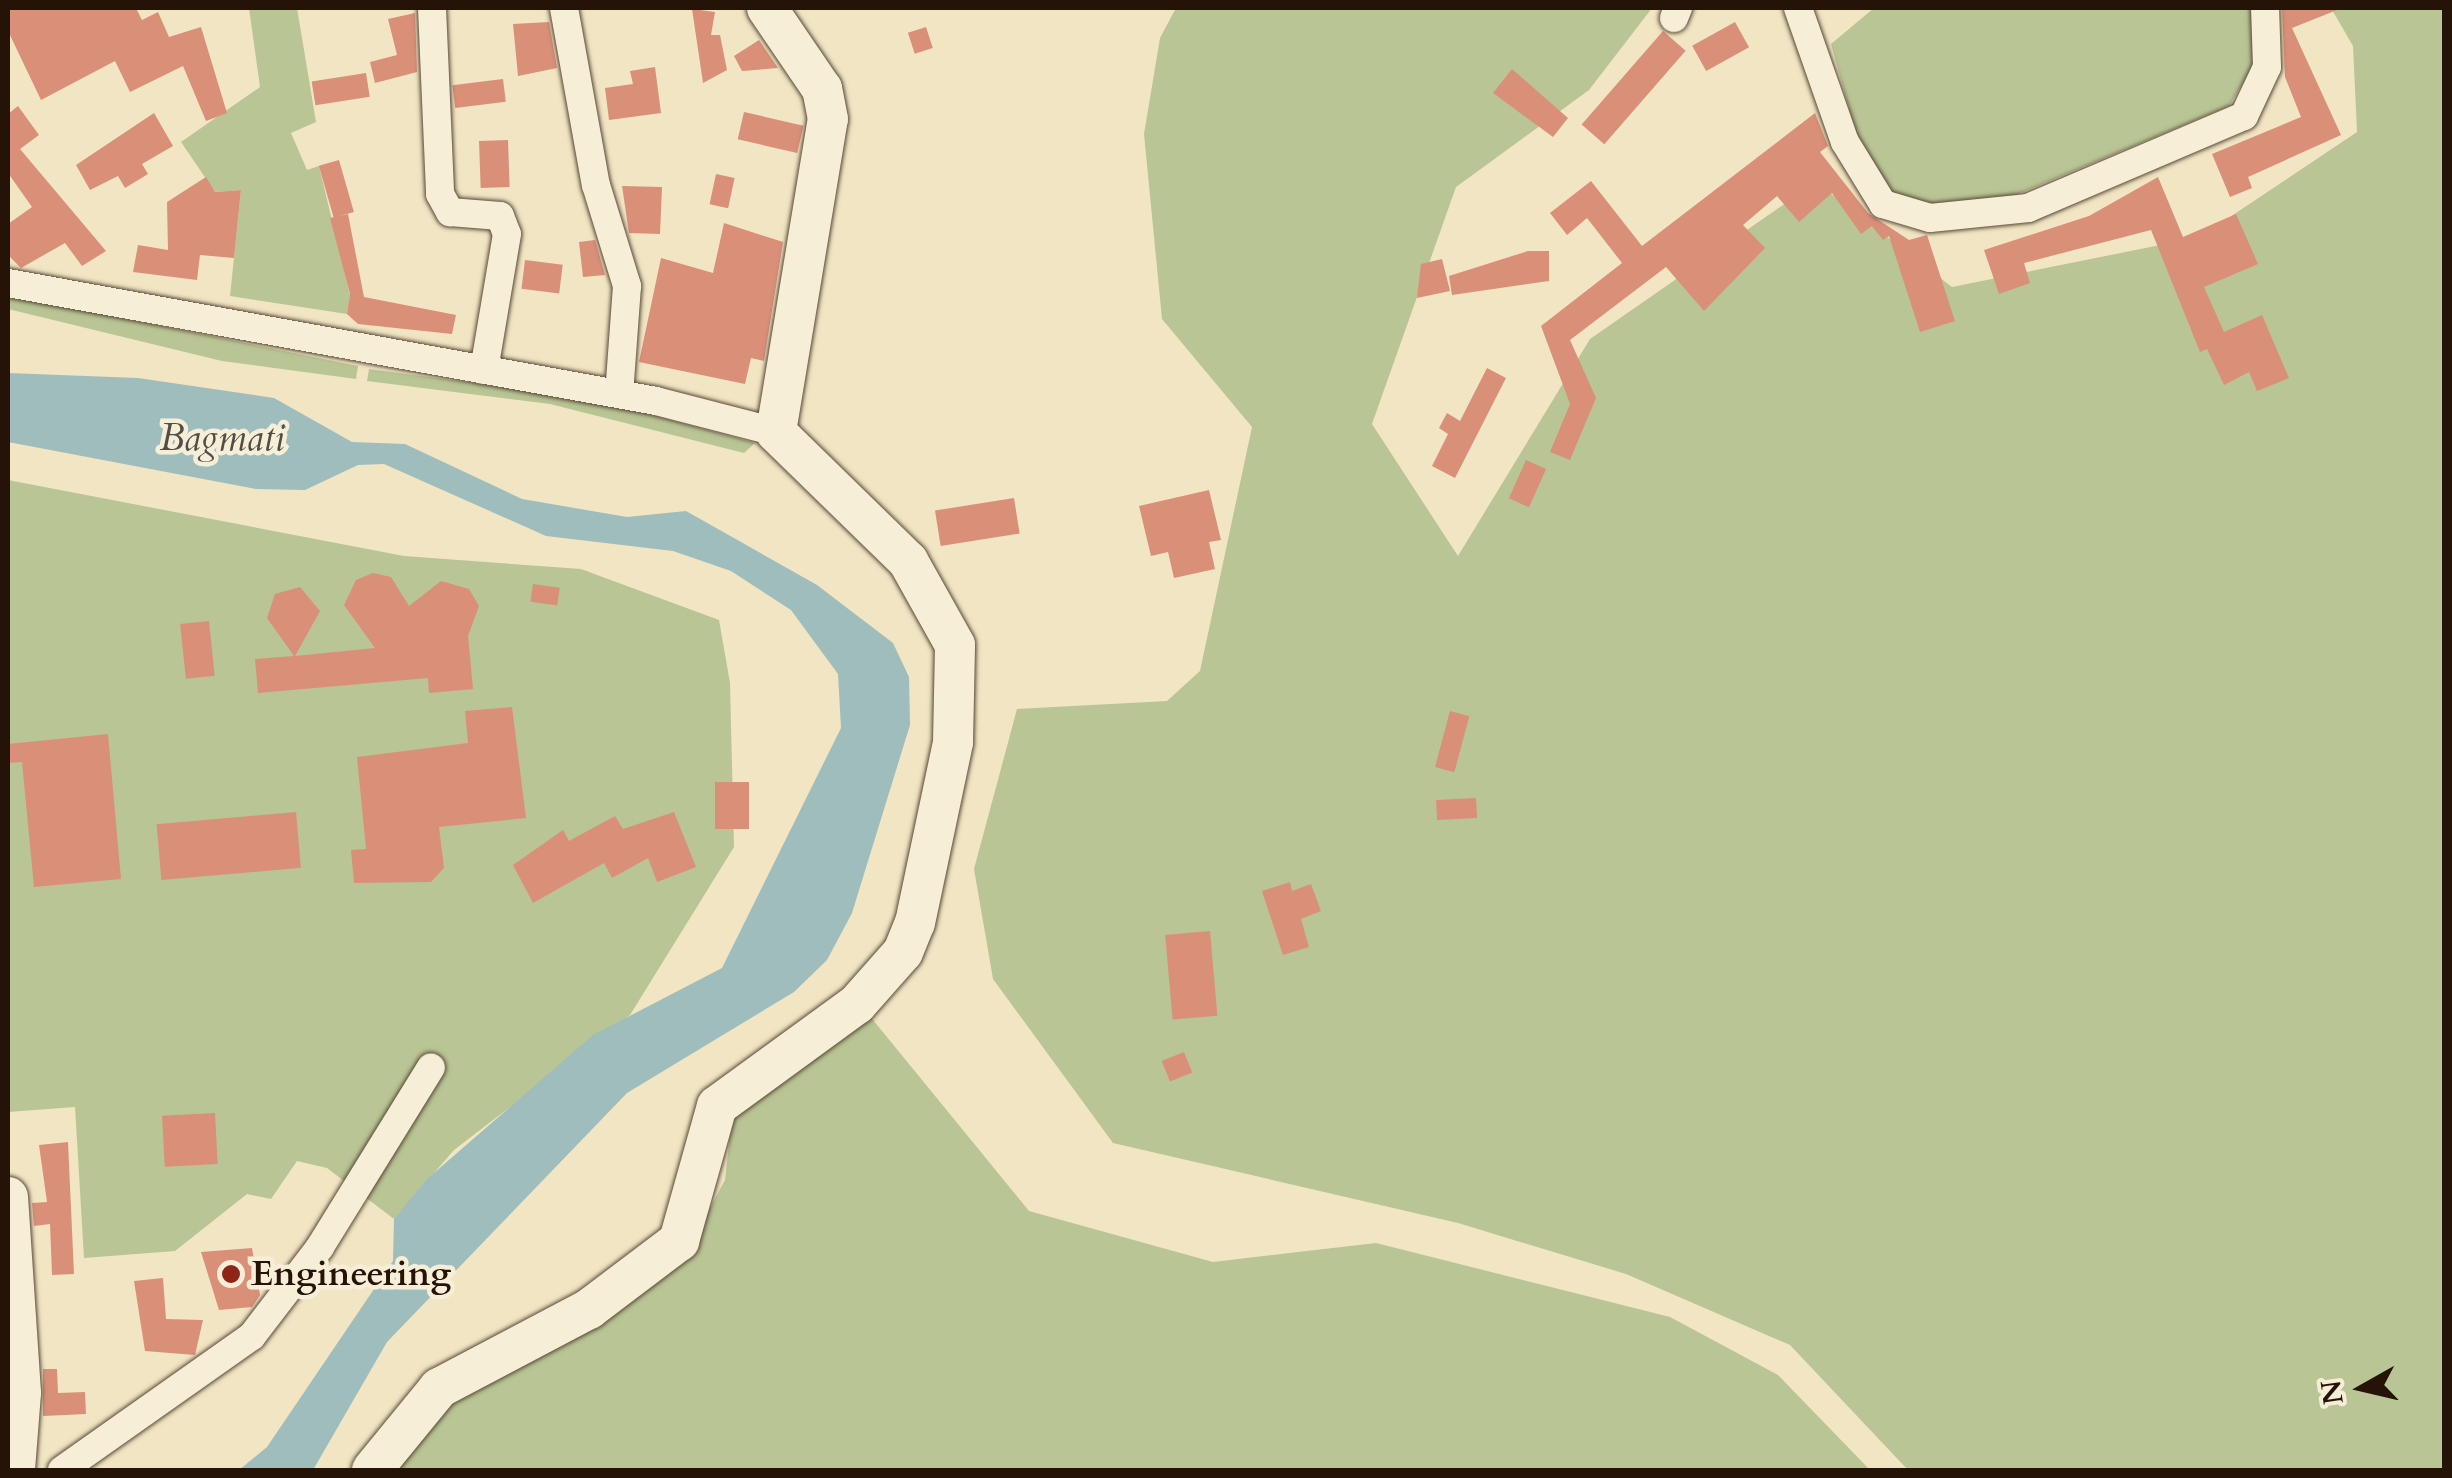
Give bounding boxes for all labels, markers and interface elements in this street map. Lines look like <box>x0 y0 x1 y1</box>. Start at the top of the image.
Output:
water label: Bagmati <box>159 416 285 462</box>
place label: Engineering <box>251 1253 451 1295</box>
marker: Engineering <box>220 1263 242 1285</box>
north arrow <box>2312 1338 2412 1438</box>
text: N <box>2312 1378 2353 1407</box>

